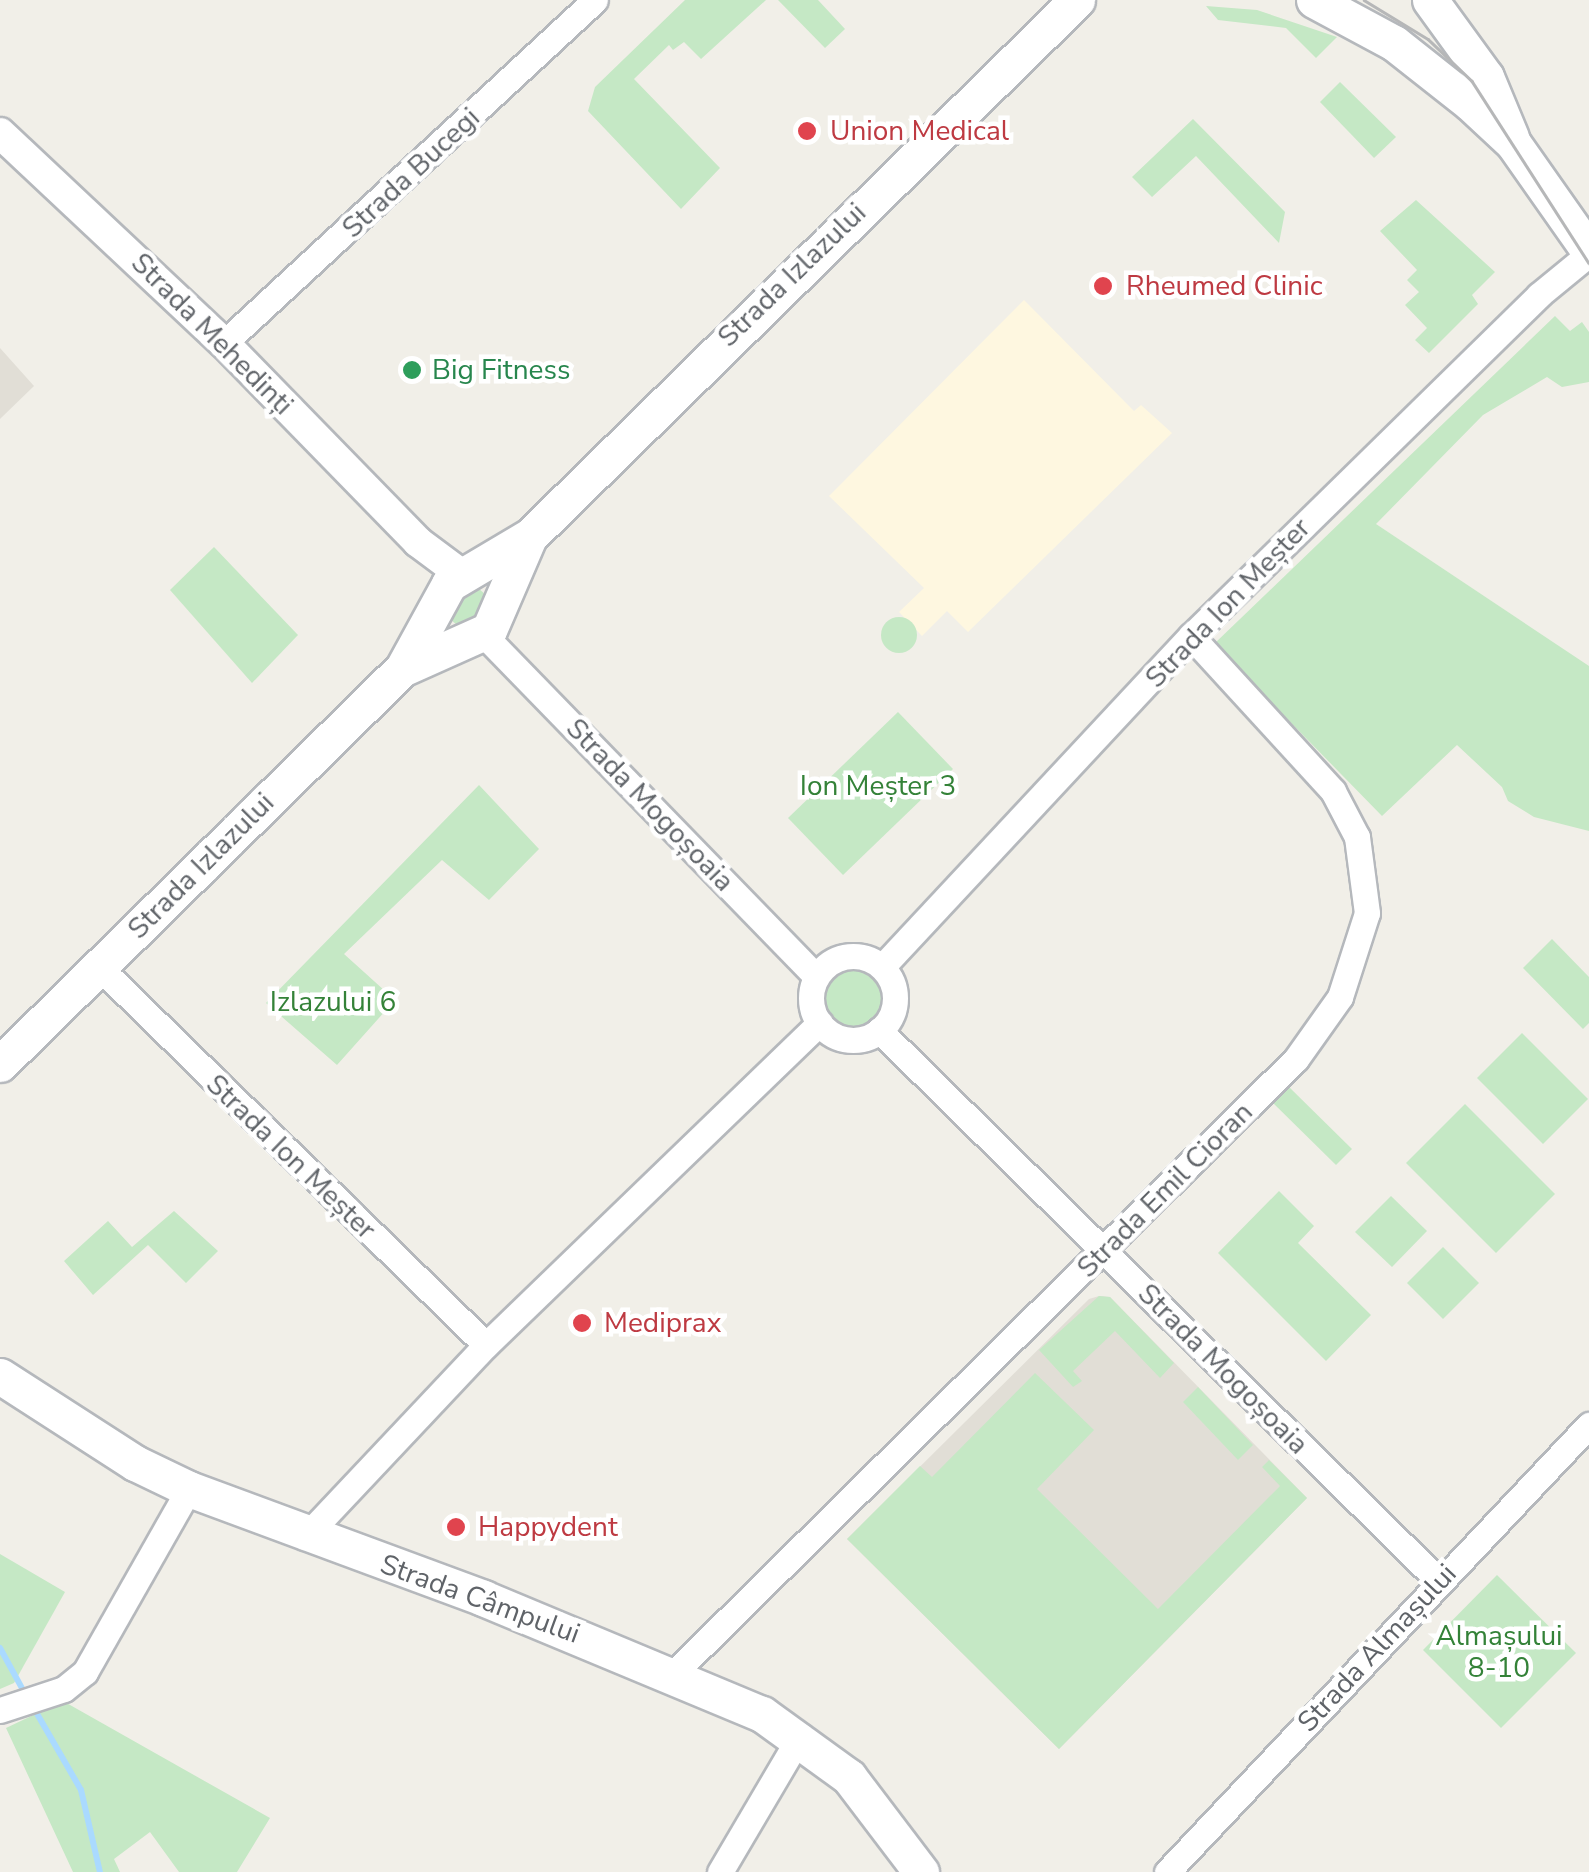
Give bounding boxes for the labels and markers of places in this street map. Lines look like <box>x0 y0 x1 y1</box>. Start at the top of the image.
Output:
place label: Union Medical <box>830 114 1009 148</box>
marker: Union Medical <box>794 118 820 144</box>
place label: Rheumed Clinic <box>1126 269 1323 303</box>
marker: Rheumed Clinic <box>1090 273 1116 299</box>
place label: Big Fitness <box>432 353 570 387</box>
marker: Big Fitness <box>401 359 423 381</box>
place label: Mediprax <box>604 1306 721 1340</box>
marker: Mediprax <box>569 1310 595 1336</box>
place label: Happydent <box>478 1510 618 1544</box>
marker: Happydent <box>443 1514 469 1540</box>

